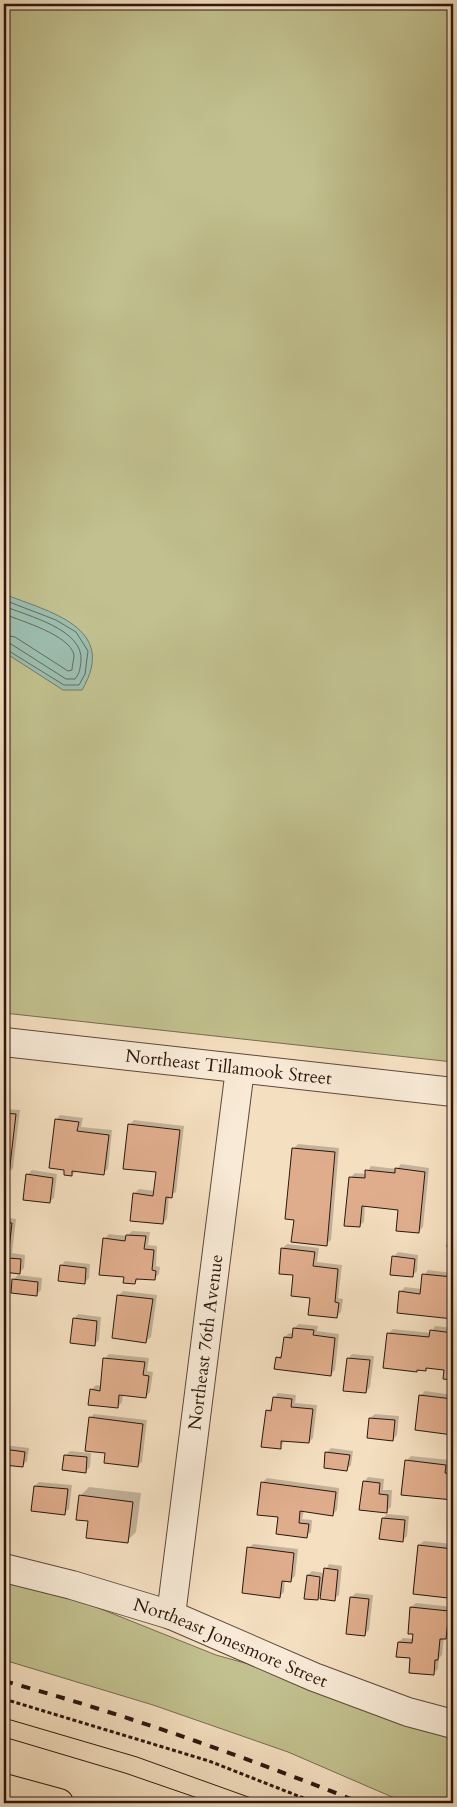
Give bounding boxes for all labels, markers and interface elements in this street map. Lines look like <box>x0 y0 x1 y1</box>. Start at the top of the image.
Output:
street label: Northeast Tillamook Street <box>124 1043 333 1091</box>
street label: Northeast 76th Avenue <box>182 1253 229 1432</box>
street label: Northeast Jonesmore Street <box>130 1592 331 1694</box>

